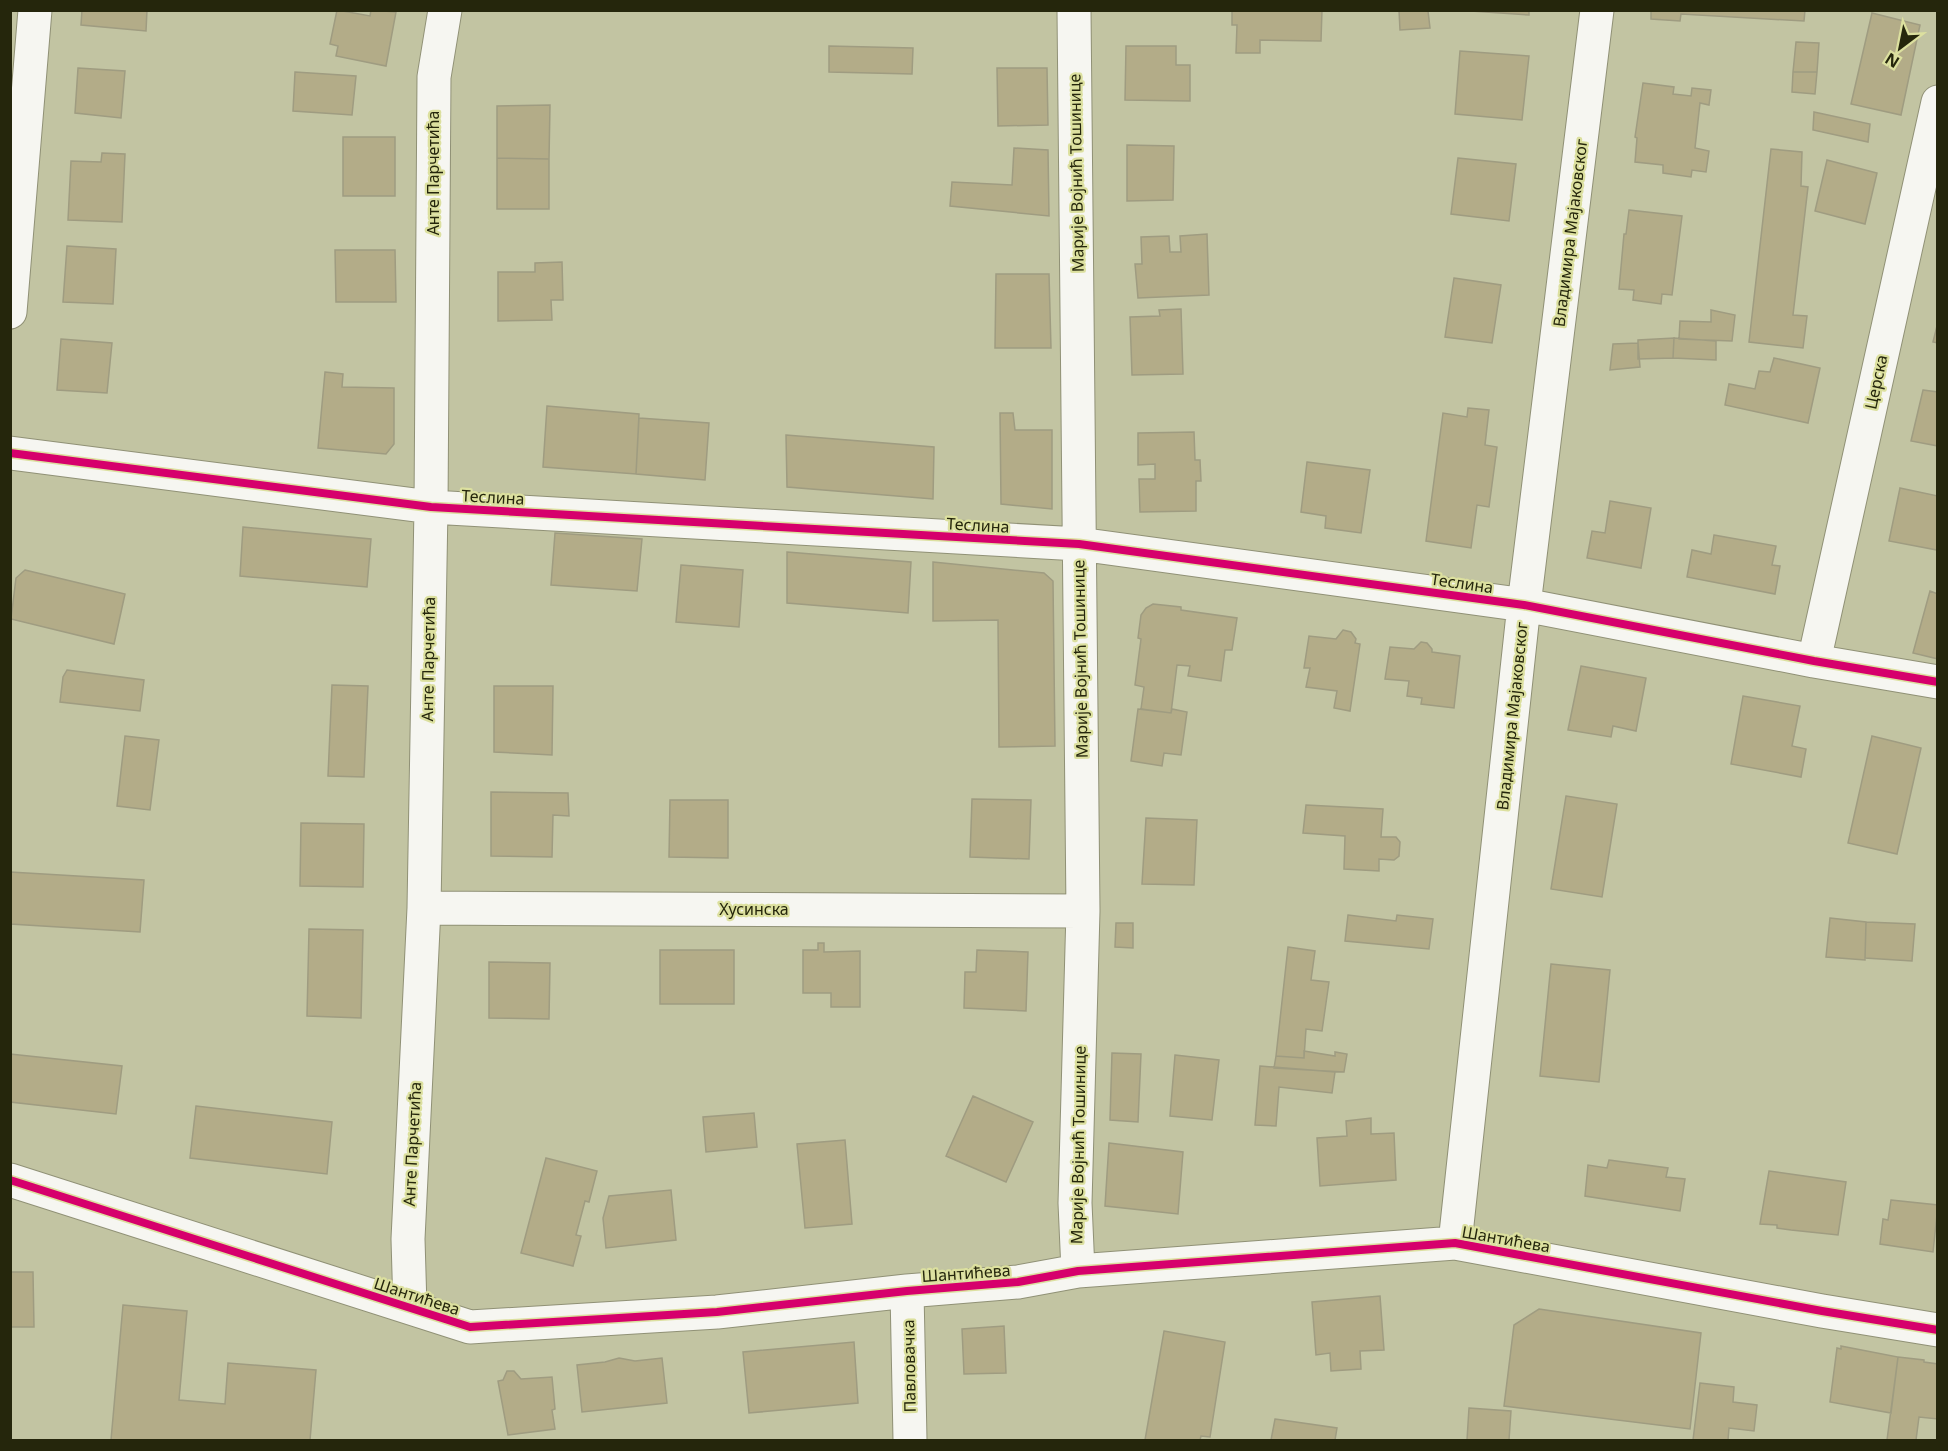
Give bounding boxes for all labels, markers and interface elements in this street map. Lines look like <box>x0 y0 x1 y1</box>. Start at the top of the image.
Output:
north arrow <box>1870 18 1930 78</box>
text: N <box>1881 48 1903 73</box>
street label: Марије Војнић Тошинице <box>1063 73 1089 272</box>
street label: Анте Парчетића <box>422 111 444 235</box>
street label: Владимира Мајаковског <box>1548 138 1592 328</box>
street label: Церска <box>1859 353 1893 411</box>
street label: Теслина <box>461 484 525 510</box>
street label: Теслина <box>946 512 1010 538</box>
street label: Марије Војнић Тошинице <box>1067 559 1093 758</box>
street label: Теслина <box>1429 568 1495 598</box>
street label: Анте Парчетића <box>416 596 440 722</box>
street label: Владимира Мајаковског <box>1491 621 1533 811</box>
street label: Хусинска <box>719 898 789 920</box>
street label: Марије Војнић Тошинице <box>1065 1045 1091 1244</box>
street label: Анте Парчетића <box>398 1081 426 1207</box>
street label: Шантићева <box>1460 1220 1552 1258</box>
street label: Шантићева <box>921 1259 1011 1287</box>
street label: Шантићева <box>371 1272 463 1320</box>
street label: Павловачка <box>897 1319 921 1413</box>

